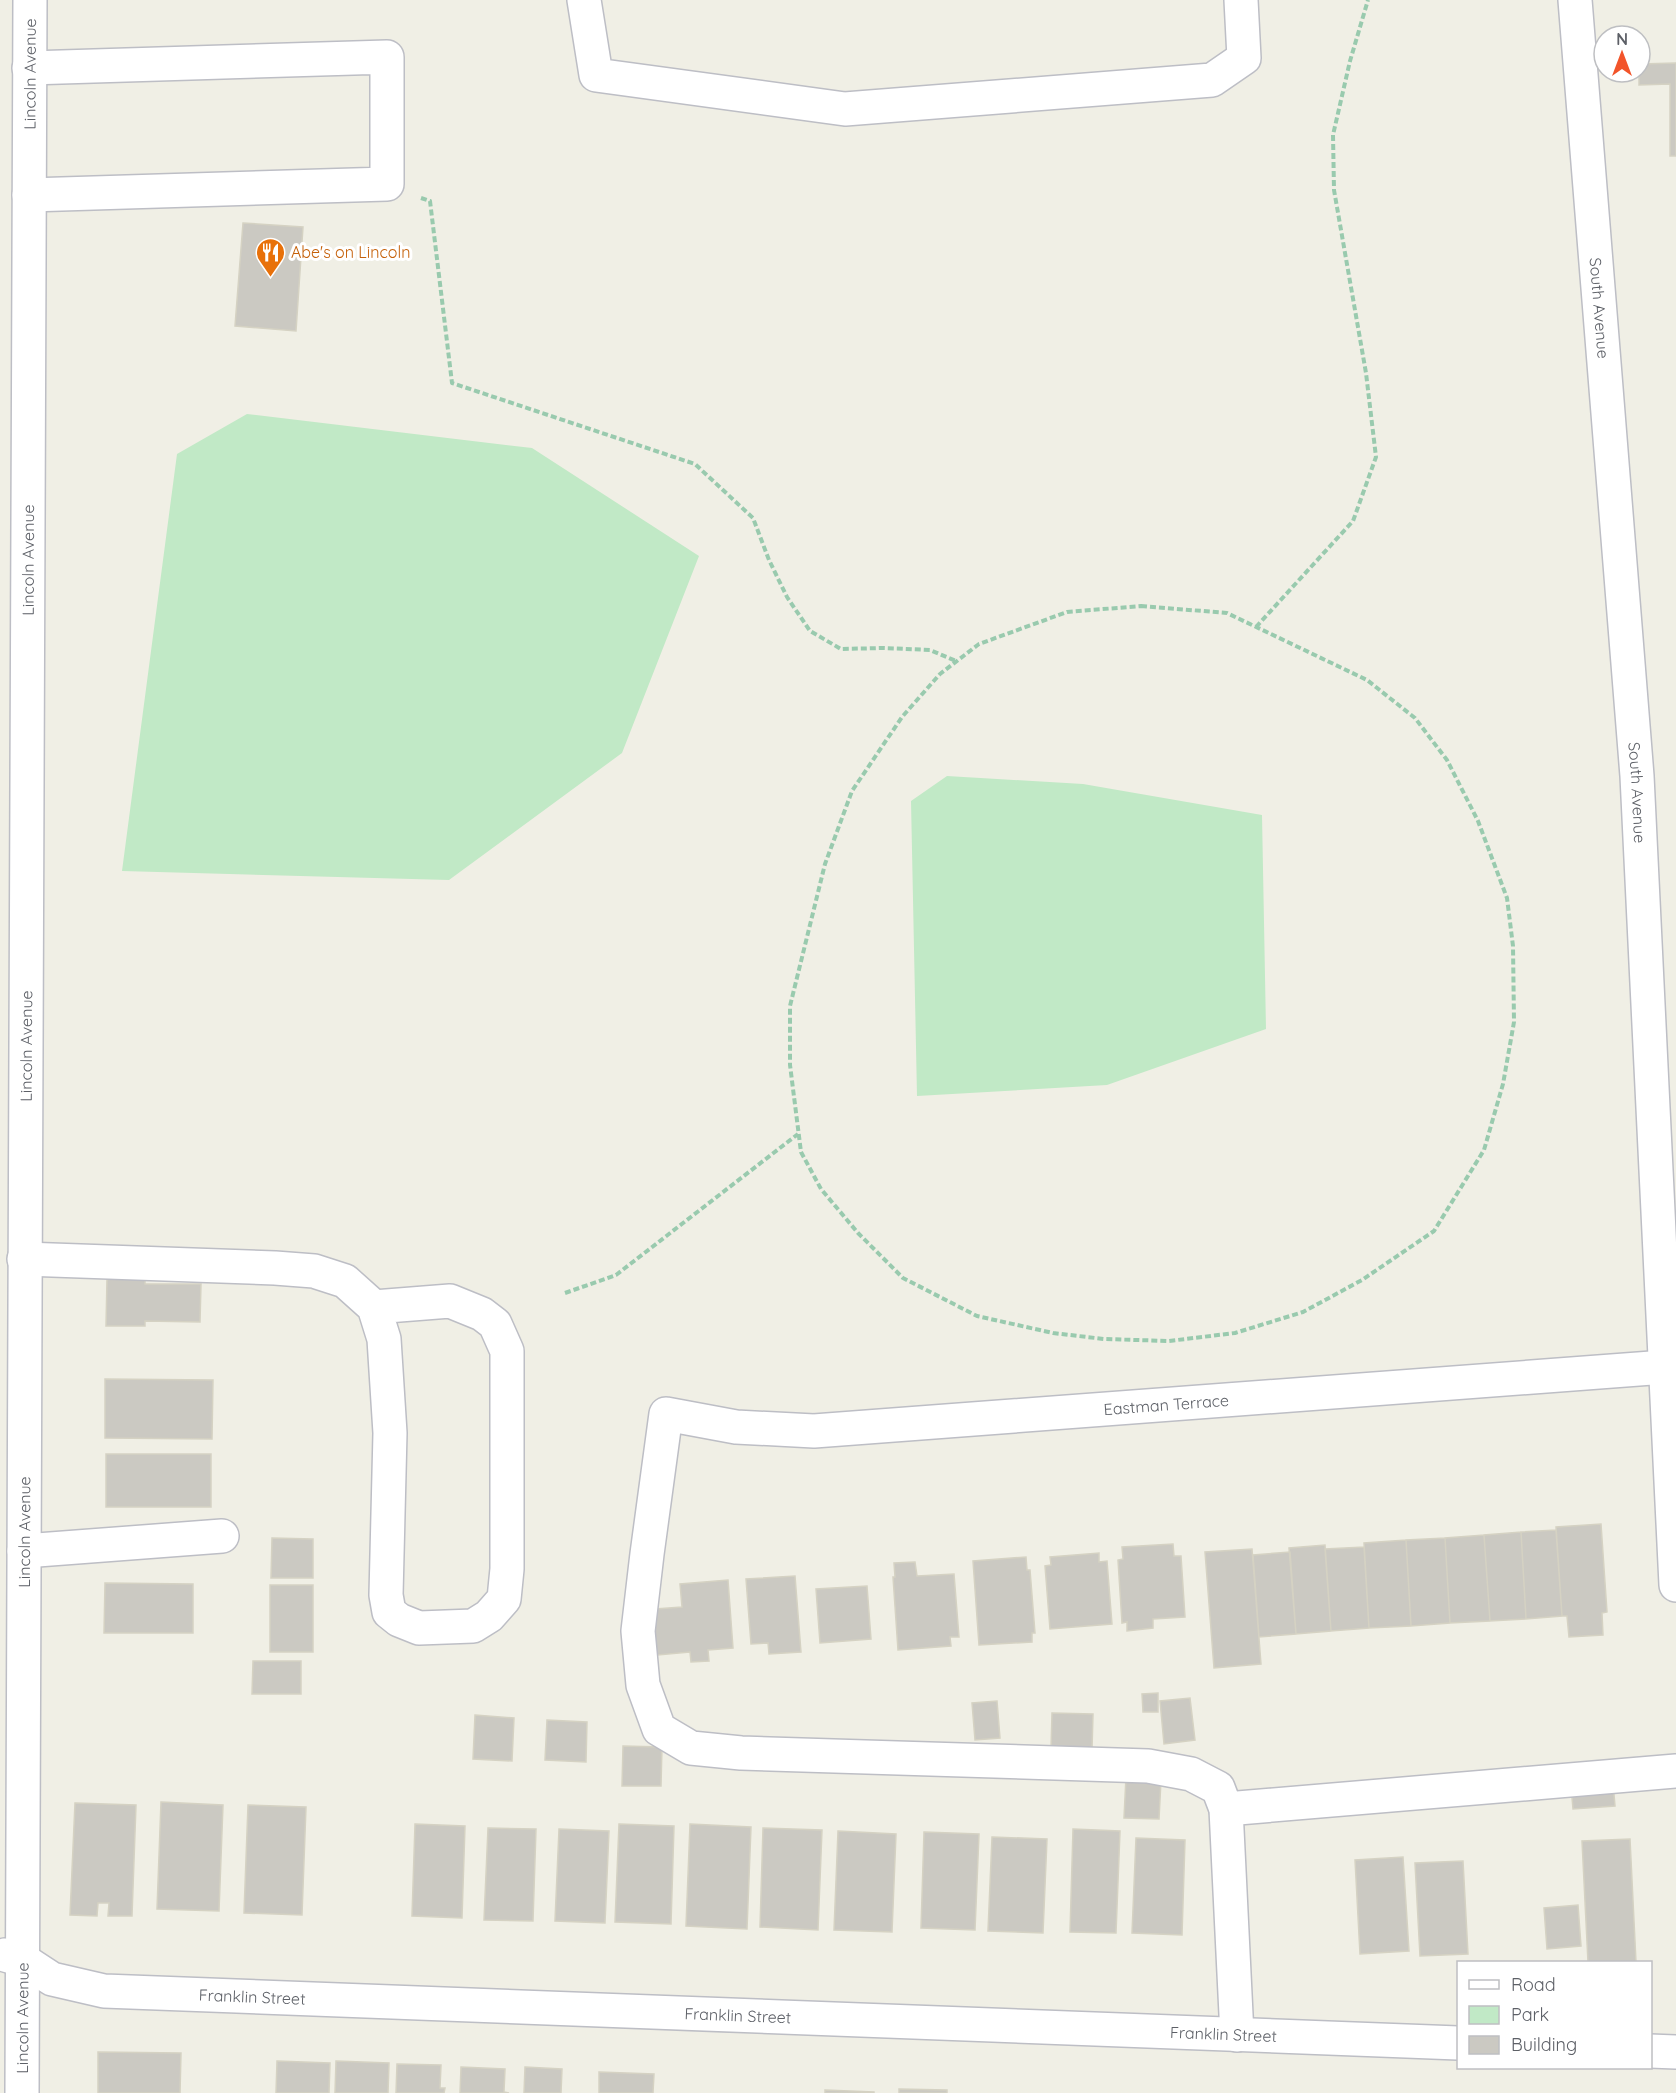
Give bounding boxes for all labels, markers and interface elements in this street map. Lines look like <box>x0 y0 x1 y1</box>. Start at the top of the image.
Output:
street label: Lincoln Avenue <box>20 18 40 130</box>
north arrow <box>1592 24 1652 84</box>
text: N <box>1616 29 1628 49</box>
restaurant icon: Abe's on Lincoln <box>254 236 286 278</box>
place label: Abe's on Lincoln <box>291 242 410 262</box>
street label: South Avenue <box>1586 257 1614 359</box>
street label: Lincoln Avenue <box>18 504 38 616</box>
street label: South Avenue <box>1624 741 1650 844</box>
street label: Lincoln Avenue <box>16 990 36 1102</box>
street label: Eastman Terrace <box>1103 1390 1230 1419</box>
street label: Lincoln Avenue <box>14 1476 34 1588</box>
legend <box>1457 1961 1652 2069</box>
street label: Lincoln Avenue <box>12 1962 32 2074</box>
text: Road <box>1511 1973 1556 1996</box>
street label: Franklin Street <box>198 1985 306 2009</box>
street label: Franklin Street <box>684 2003 792 2027</box>
text: Park <box>1511 2003 1549 2026</box>
street label: Franklin Street <box>1170 2022 1277 2046</box>
text: Building <box>1511 2033 1577 2056</box>

